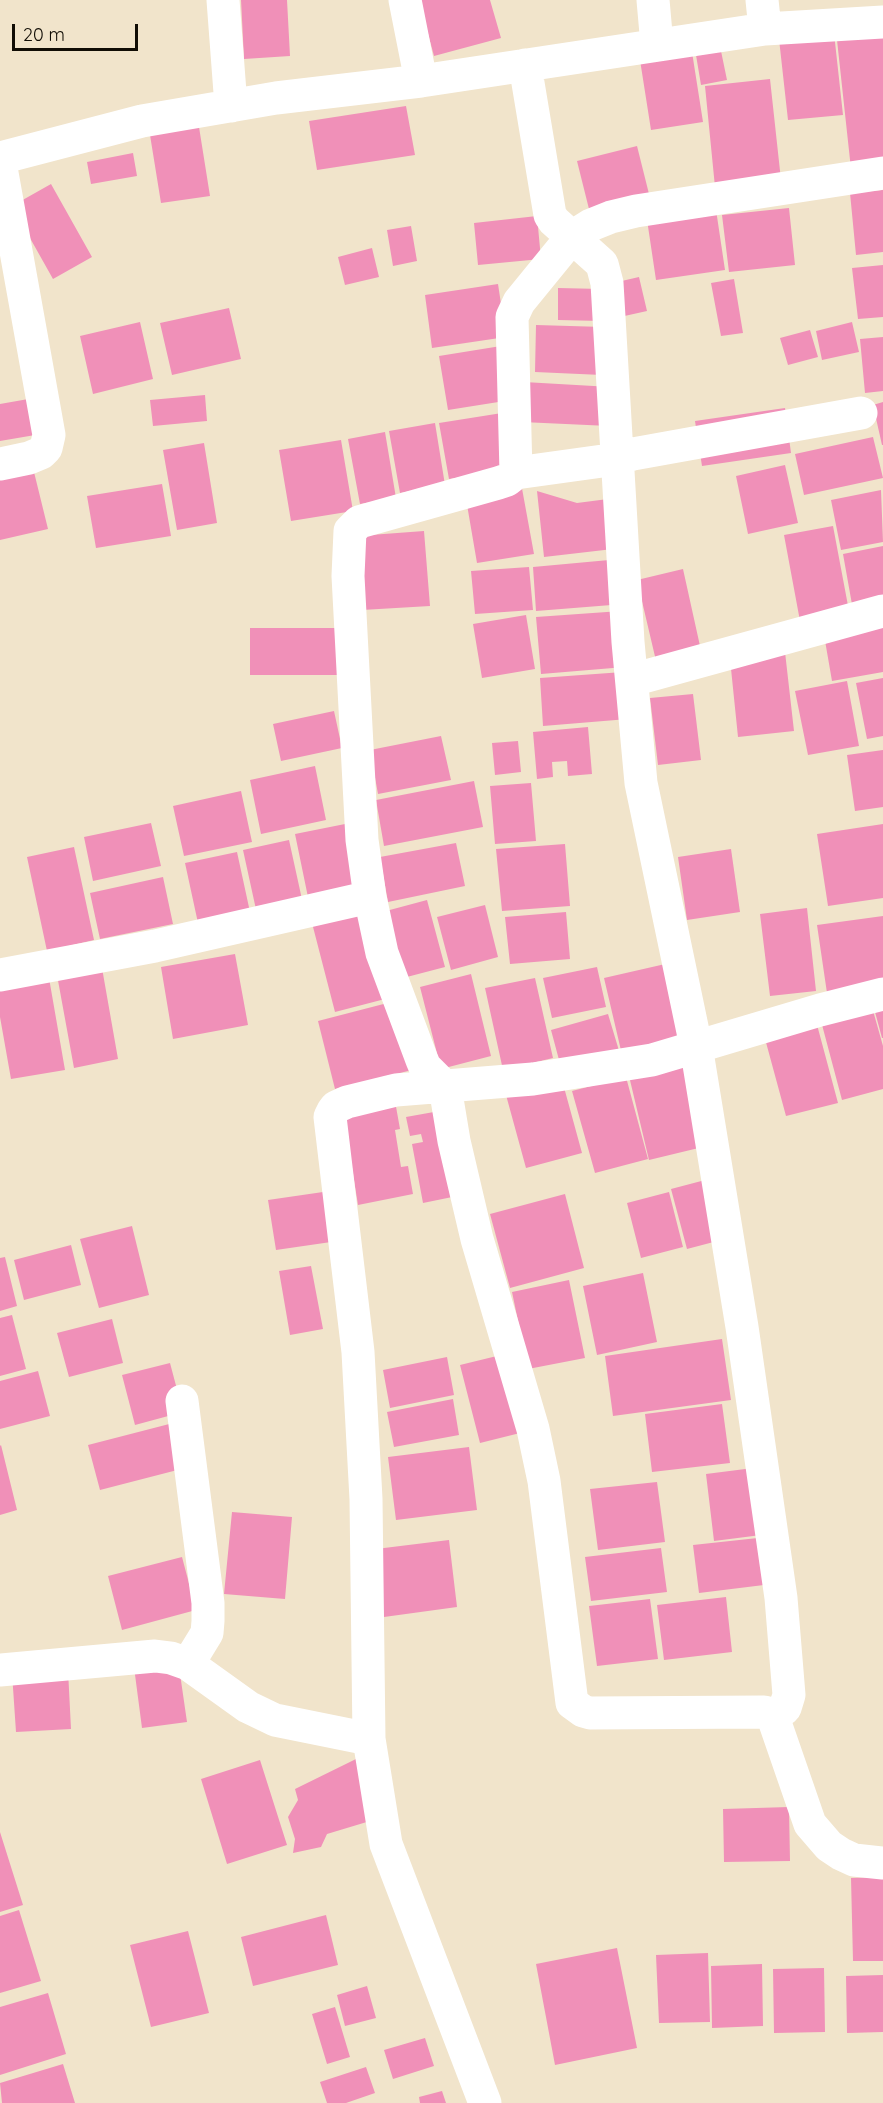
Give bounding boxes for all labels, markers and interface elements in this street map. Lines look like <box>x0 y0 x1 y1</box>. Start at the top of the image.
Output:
scale bar <box>15 12 141 50</box>
text: 20 m <box>23 23 65 46</box>

